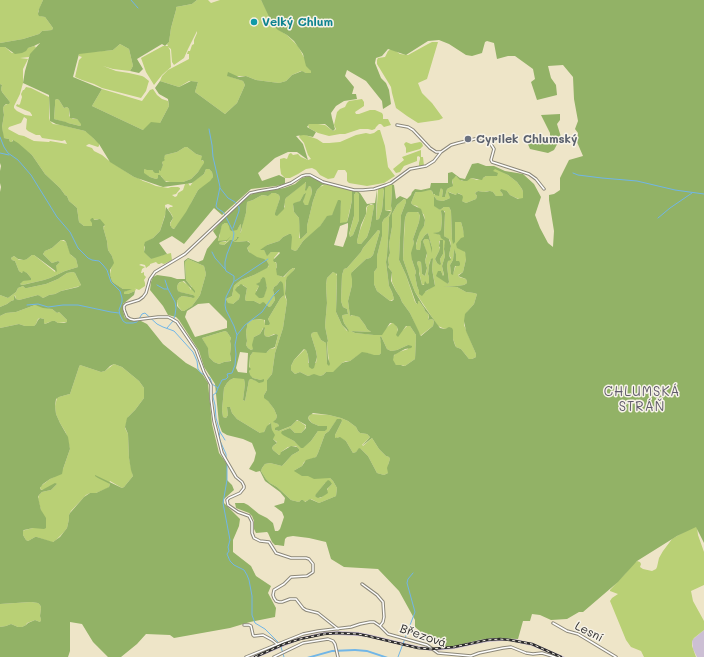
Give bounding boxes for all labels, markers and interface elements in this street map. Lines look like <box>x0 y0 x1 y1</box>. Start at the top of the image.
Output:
place label: Velký Chlum <box>262 15 333 29</box>
marker: Velký Chlum <box>249 17 259 27</box>
place label: Cyrilek Chlumský <box>476 132 577 146</box>
marker: Cyrilek Chlumský <box>463 134 473 144</box>
district label: CHLUMSKÁ STRÁŇ <box>604 384 680 415</box>
street label: Lesní <box>572 619 606 645</box>
street label: Březová <box>398 621 448 651</box>

